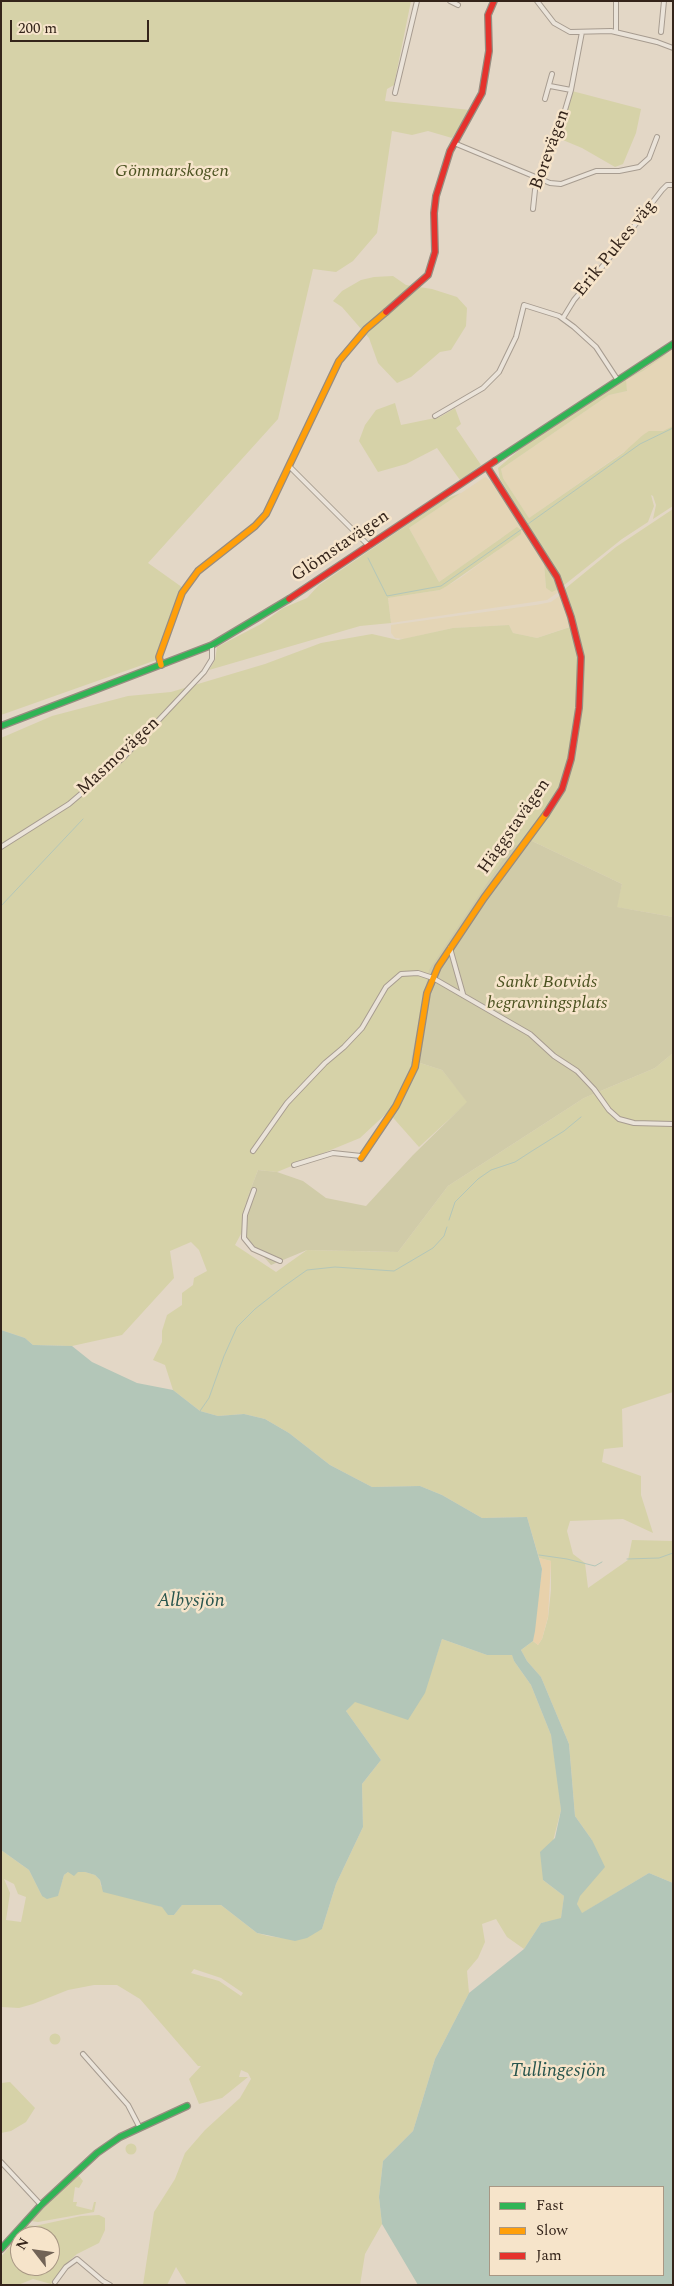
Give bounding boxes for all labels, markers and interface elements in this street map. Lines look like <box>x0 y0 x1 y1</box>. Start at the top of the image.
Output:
scale bar <box>12 10 151 42</box>
text: 200 m <box>18 17 57 40</box>
street label: Borevägen <box>527 107 575 193</box>
park label: Gömmarskogen <box>115 161 229 183</box>
street label: Erik Pukes väg <box>570 196 662 302</box>
street label: Glömstavägen <box>288 506 394 588</box>
street label: Masmovägen <box>73 713 165 801</box>
street label: Häggstavägen <box>474 775 556 879</box>
park label: Sankt Botvids begravningsplats <box>487 972 607 1014</box>
water label: Albysjön <box>157 1591 225 1613</box>
water label: Tullingesjön <box>510 2061 606 2083</box>
legend <box>489 2186 664 2276</box>
text: Fast <box>536 2194 564 2217</box>
text: Slow <box>536 2219 568 2242</box>
north arrow <box>10 2226 60 2276</box>
text: N <box>10 2234 34 2254</box>
text: Jam <box>536 2244 562 2267</box>

